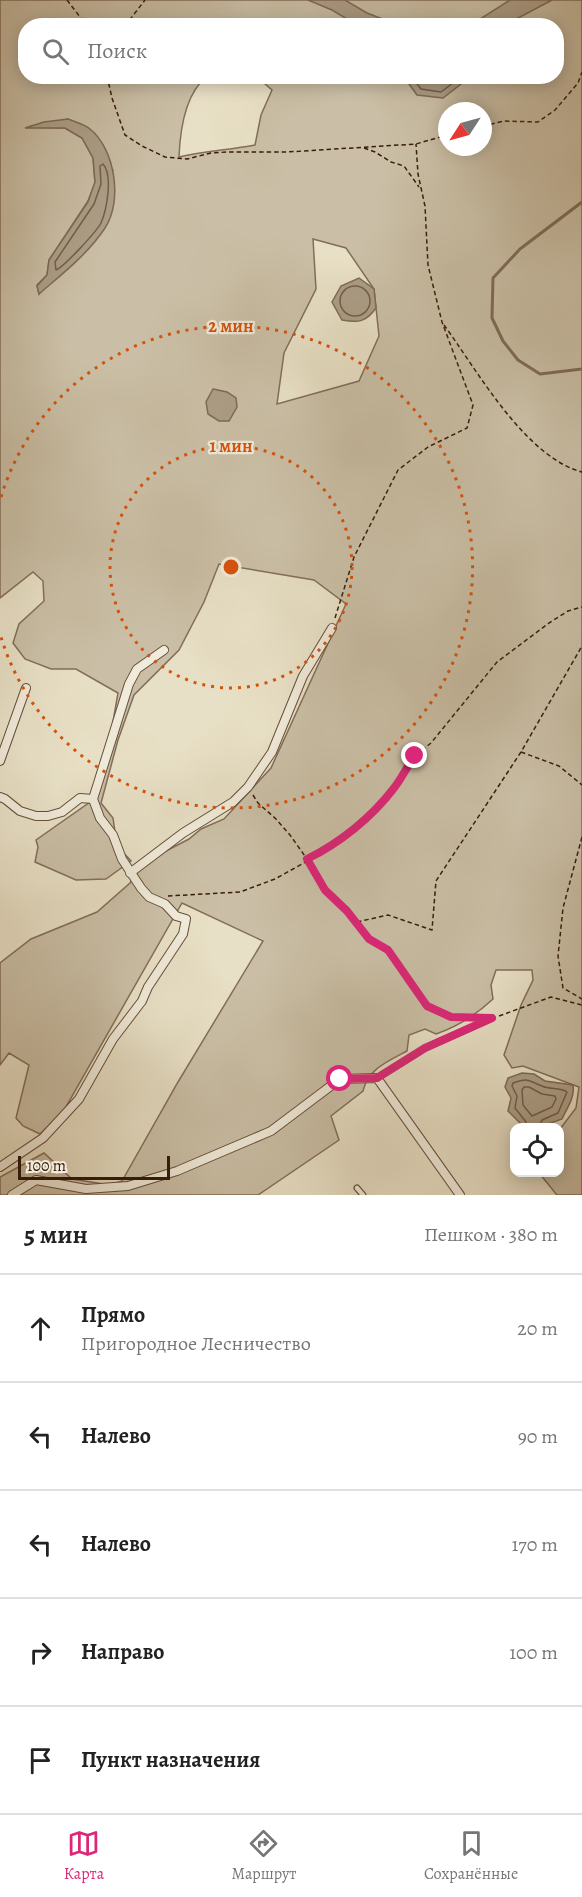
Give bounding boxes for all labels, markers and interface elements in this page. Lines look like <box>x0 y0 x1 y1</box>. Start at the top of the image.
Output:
search box <box>18 18 564 84</box>
icon: search <box>39 35 72 68</box>
text: Поиск <box>87 36 147 66</box>
north arrow <box>438 102 492 156</box>
text: 2 мин <box>208 314 254 338</box>
text: 1 мин <box>209 434 253 458</box>
centre of rings <box>221 557 241 577</box>
route end <box>401 742 427 768</box>
route start <box>326 1065 352 1091</box>
map controls <box>510 1123 564 1177</box>
button: locate <box>510 1123 564 1177</box>
scale bar <box>18 1153 170 1180</box>
text: 100 m <box>27 1155 66 1177</box>
text: 5 мин <box>24 1217 88 1252</box>
text: Пешком · 380 m <box>424 1221 558 1248</box>
text: Прямо <box>81 1300 145 1330</box>
icon: ahead <box>24 1312 57 1345</box>
text: 20 m <box>517 1315 558 1342</box>
text: Пригородное Лесничество <box>81 1330 311 1357</box>
icon: left <box>24 1420 57 1453</box>
text: Налево <box>81 1421 151 1451</box>
text: 90 m <box>518 1423 558 1450</box>
icon: left <box>24 1528 57 1561</box>
text: Налево <box>81 1529 151 1559</box>
text: 170 m <box>512 1531 558 1558</box>
icon: right <box>24 1636 57 1669</box>
text: Направо <box>81 1637 164 1667</box>
text: 100 m <box>509 1639 558 1666</box>
icon: arrive <box>24 1744 57 1777</box>
text: Пункт назначения <box>81 1745 260 1775</box>
tab: Карта <box>64 1827 104 1885</box>
tab: Маршрут <box>232 1827 296 1885</box>
tab: Сохранённые <box>424 1827 518 1885</box>

